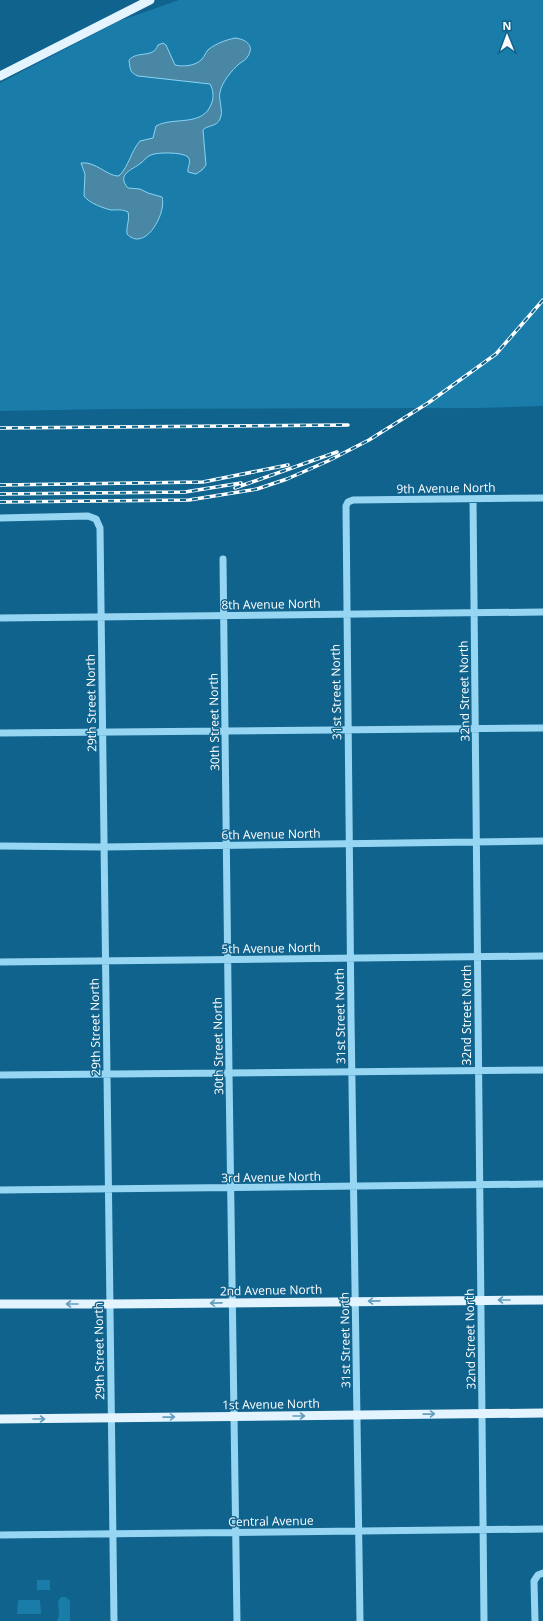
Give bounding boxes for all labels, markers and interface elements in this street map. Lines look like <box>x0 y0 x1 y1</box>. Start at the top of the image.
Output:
north arrow <box>487 16 527 56</box>
text: N <box>502 18 511 33</box>
street label: 9th Avenue North <box>396 479 496 497</box>
street label: 8th Avenue North <box>221 595 321 613</box>
street label: 32nd Street North <box>455 640 473 742</box>
street label: 31st Street North <box>327 644 345 740</box>
street label: 29th Street North <box>82 654 100 752</box>
street label: 30th Street North <box>205 673 223 771</box>
street label: 6th Avenue North <box>221 825 321 843</box>
street label: 5th Avenue North <box>221 939 321 957</box>
street label: 32nd Street North <box>458 965 475 1065</box>
street label: 31st Street North <box>331 968 349 1064</box>
street label: 29th Street North <box>86 978 104 1076</box>
street label: 30th Street North <box>209 997 227 1095</box>
street label: 3rd Avenue North <box>221 1168 321 1186</box>
street label: 2nd Avenue North <box>220 1281 322 1299</box>
street label: 32nd Street North <box>461 1288 479 1390</box>
street label: 31st Street North <box>336 1292 354 1388</box>
one-way arrow <box>498 1296 511 1304</box>
one-way arrow <box>368 1297 381 1305</box>
one-way arrow <box>210 1299 223 1307</box>
one-way arrow <box>66 1300 79 1308</box>
street label: 29th Street North <box>90 1302 108 1400</box>
street label: 1st Avenue North <box>222 1395 320 1413</box>
one-way arrow <box>422 1411 435 1418</box>
one-way arrow <box>292 1412 305 1420</box>
one-way arrow <box>162 1413 175 1421</box>
one-way arrow <box>32 1415 45 1423</box>
street label: Central Avenue <box>228 1512 314 1530</box>

